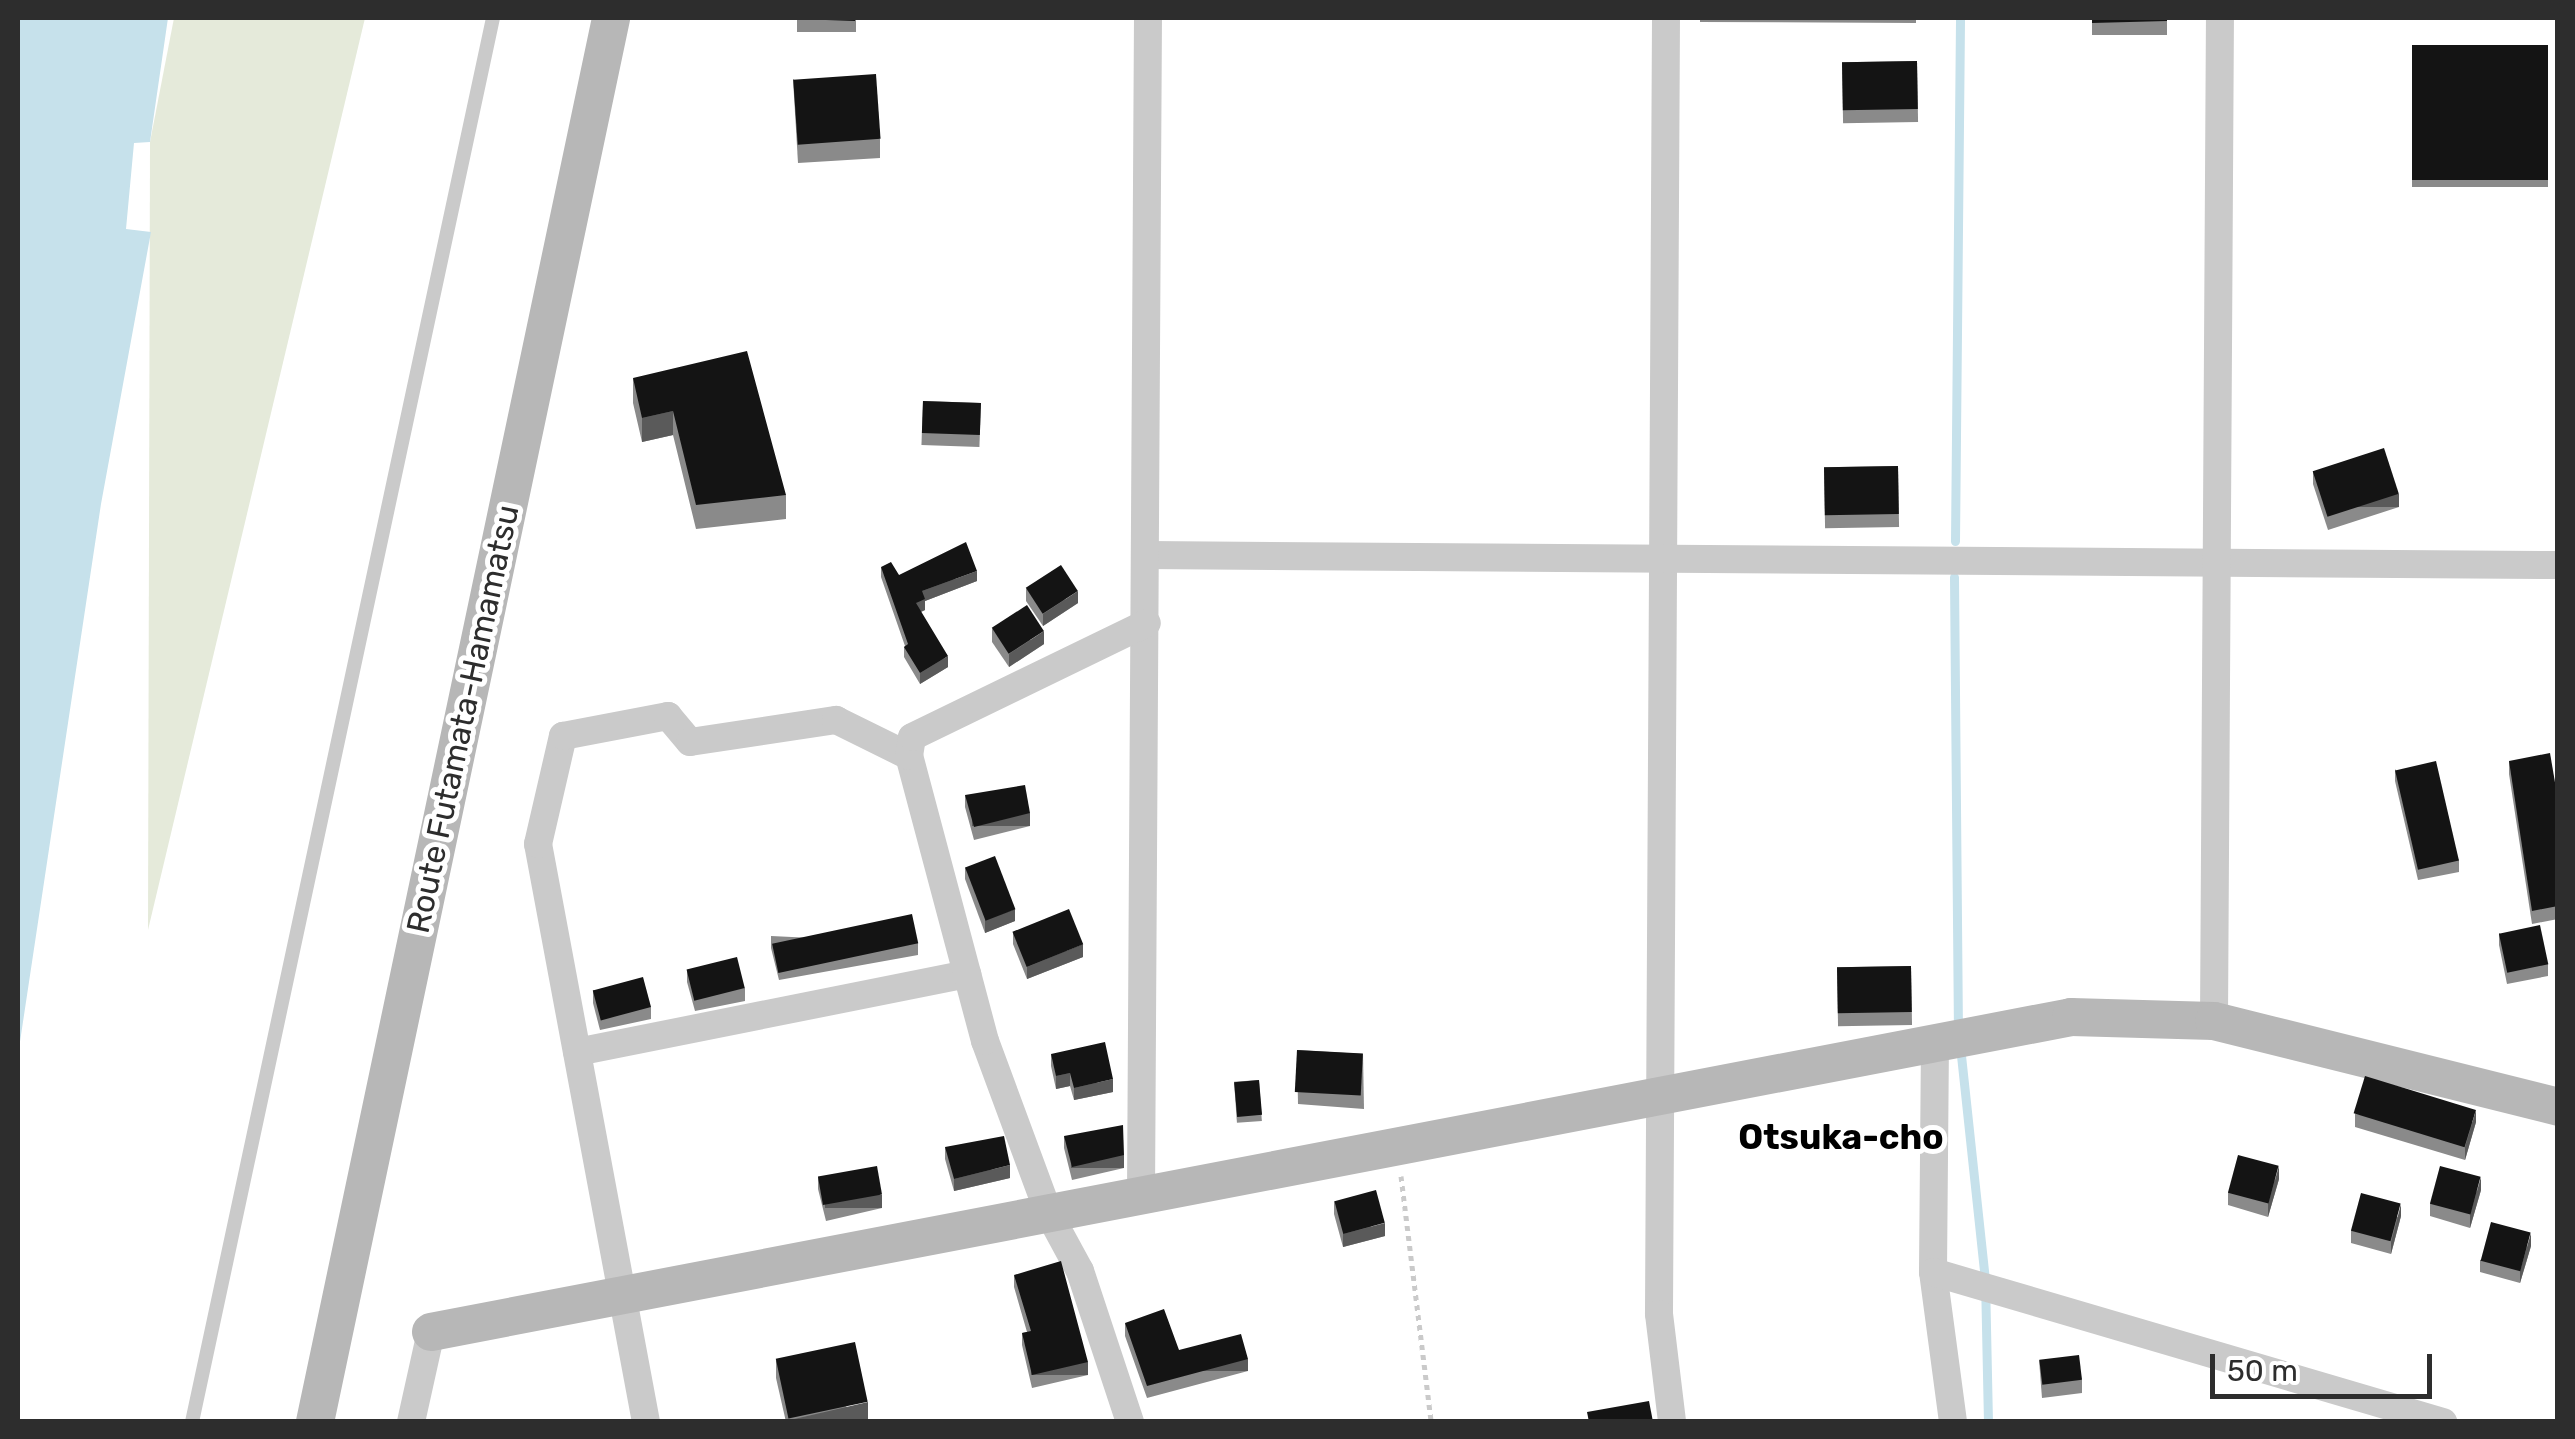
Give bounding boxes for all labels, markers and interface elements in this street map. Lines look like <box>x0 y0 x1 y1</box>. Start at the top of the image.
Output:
street label: Route Futamata-Hamamatsu <box>399 502 527 936</box>
district label: Otsuka-cho <box>1738 1116 1944 1158</box>
scale bar <box>2215 1334 2438 1396</box>
text: 50 m <box>2227 1353 2298 1389</box>

